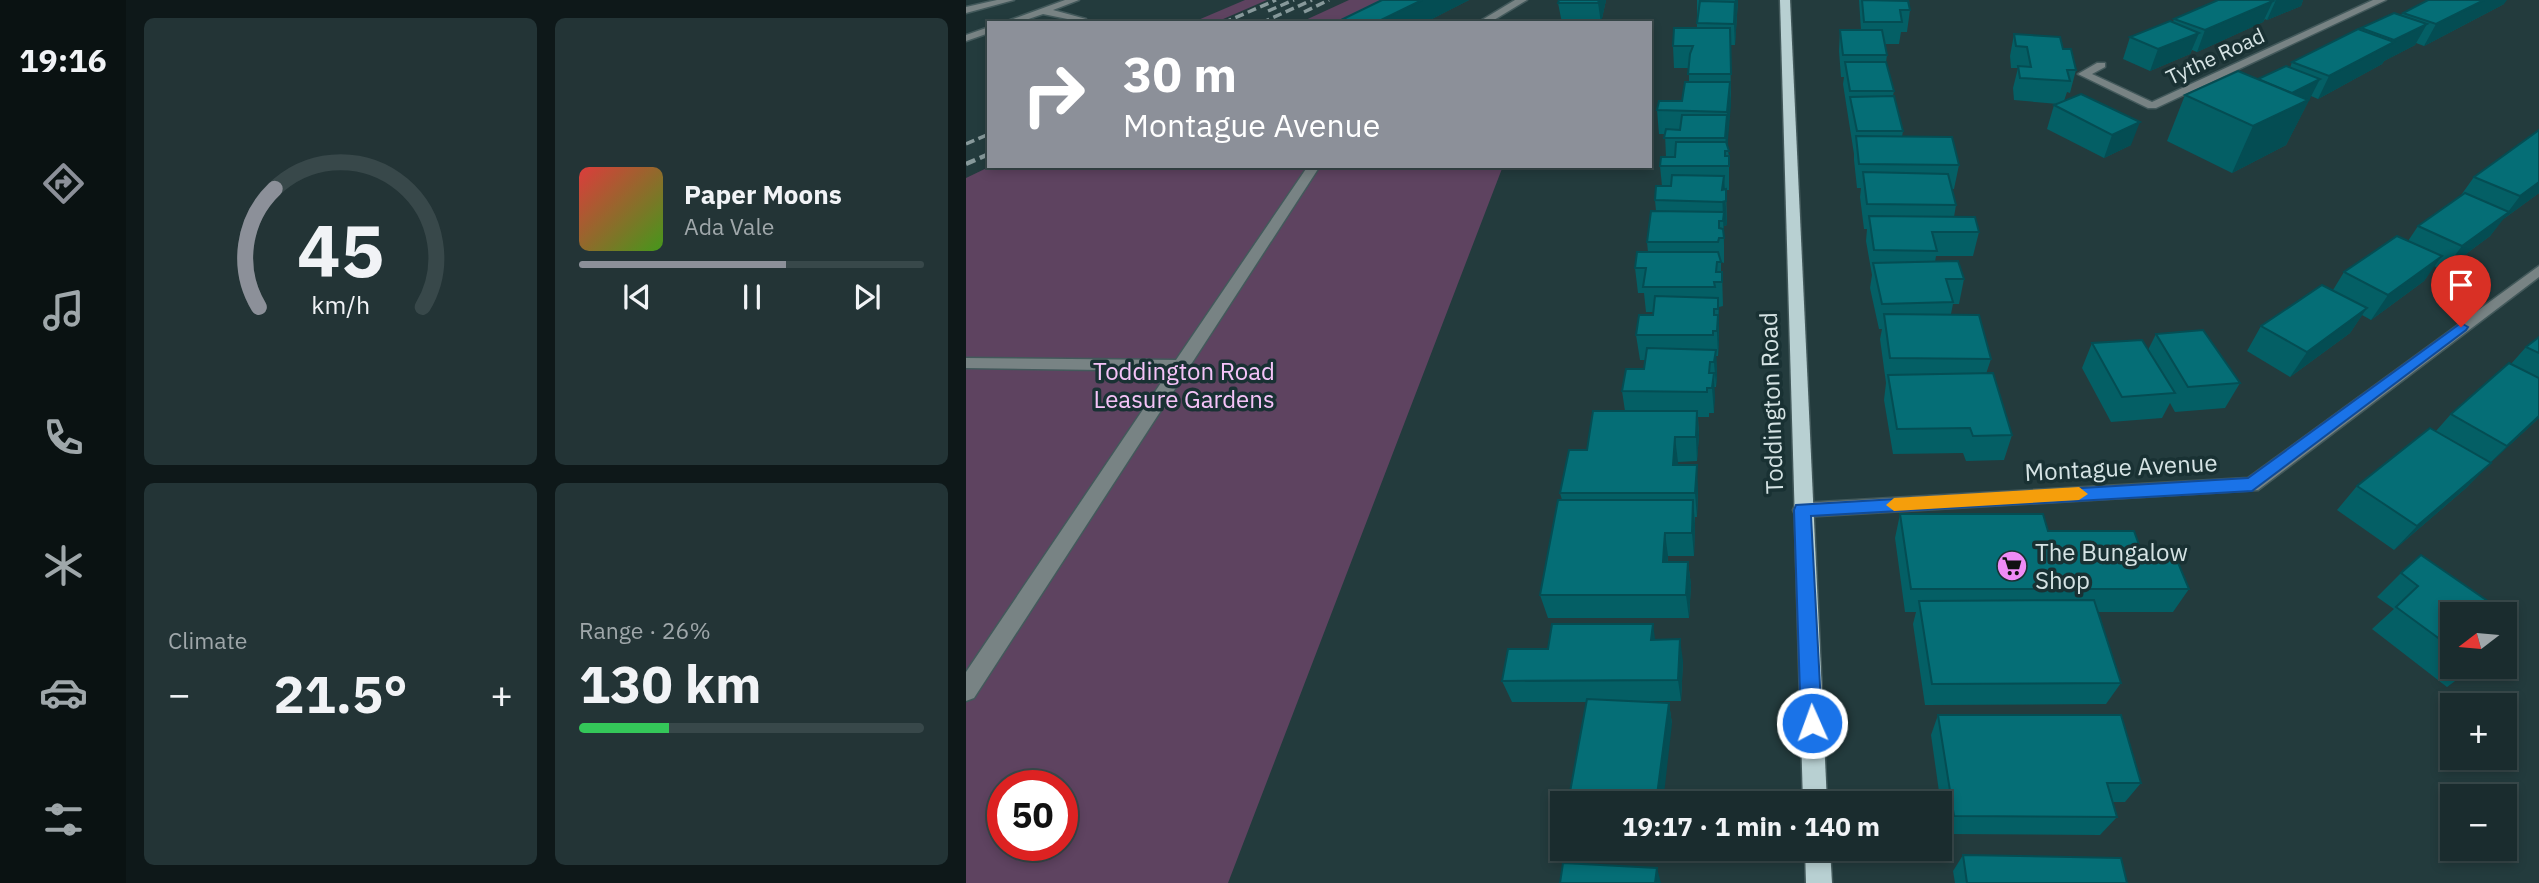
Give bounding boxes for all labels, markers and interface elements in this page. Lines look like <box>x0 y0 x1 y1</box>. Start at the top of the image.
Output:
street label: Tythe Road <box>2161 21 2269 91</box>
text: 19:16 <box>19 39 107 81</box>
text: 30 m <box>1123 42 1237 105</box>
icon: right <box>1008 49 1099 140</box>
text: Montague Avenue <box>1123 104 1380 146</box>
icon: directions <box>39 159 88 208</box>
text: Paper Moons <box>684 177 842 211</box>
text: 45 <box>297 203 384 298</box>
text: Ada Vale <box>684 211 774 241</box>
pin <box>2431 255 2491 327</box>
icon: arrive <box>2442 266 2480 304</box>
icon: previous <box>618 278 656 316</box>
icon: pause <box>733 278 771 316</box>
icon: next <box>848 278 886 316</box>
icon: music <box>39 286 88 335</box>
text: km/h <box>311 288 370 321</box>
street label: Toddington Road <box>1752 311 1790 495</box>
park label: Toddington Road Leasure Gardens <box>1093 355 1275 415</box>
icon: phone <box>39 413 88 462</box>
street label: Montague Avenue <box>2024 446 2218 488</box>
place label: The Bungalow Shop <box>2035 536 2188 596</box>
icon: climate <box>39 541 88 590</box>
supermarket icon: The Bungalow Shop <box>1995 549 2029 583</box>
north arrow <box>2440 602 2516 679</box>
map controls <box>2440 602 2517 861</box>
text: Range · 26% <box>579 615 711 645</box>
text: Climate <box>168 625 247 655</box>
text: 130 km <box>579 650 761 717</box>
text: 21.5° <box>273 660 408 727</box>
icon: car <box>39 668 88 717</box>
text: − <box>168 669 191 718</box>
text: + <box>490 669 513 718</box>
position arrow <box>1775 686 1849 760</box>
button: + <box>2440 693 2517 770</box>
speed limit sign: 50 <box>987 770 1078 861</box>
button: − <box>2440 784 2517 861</box>
icon: filters <box>39 795 88 844</box>
text: 19:17 · 1 min · 140 m <box>1622 809 1880 843</box>

